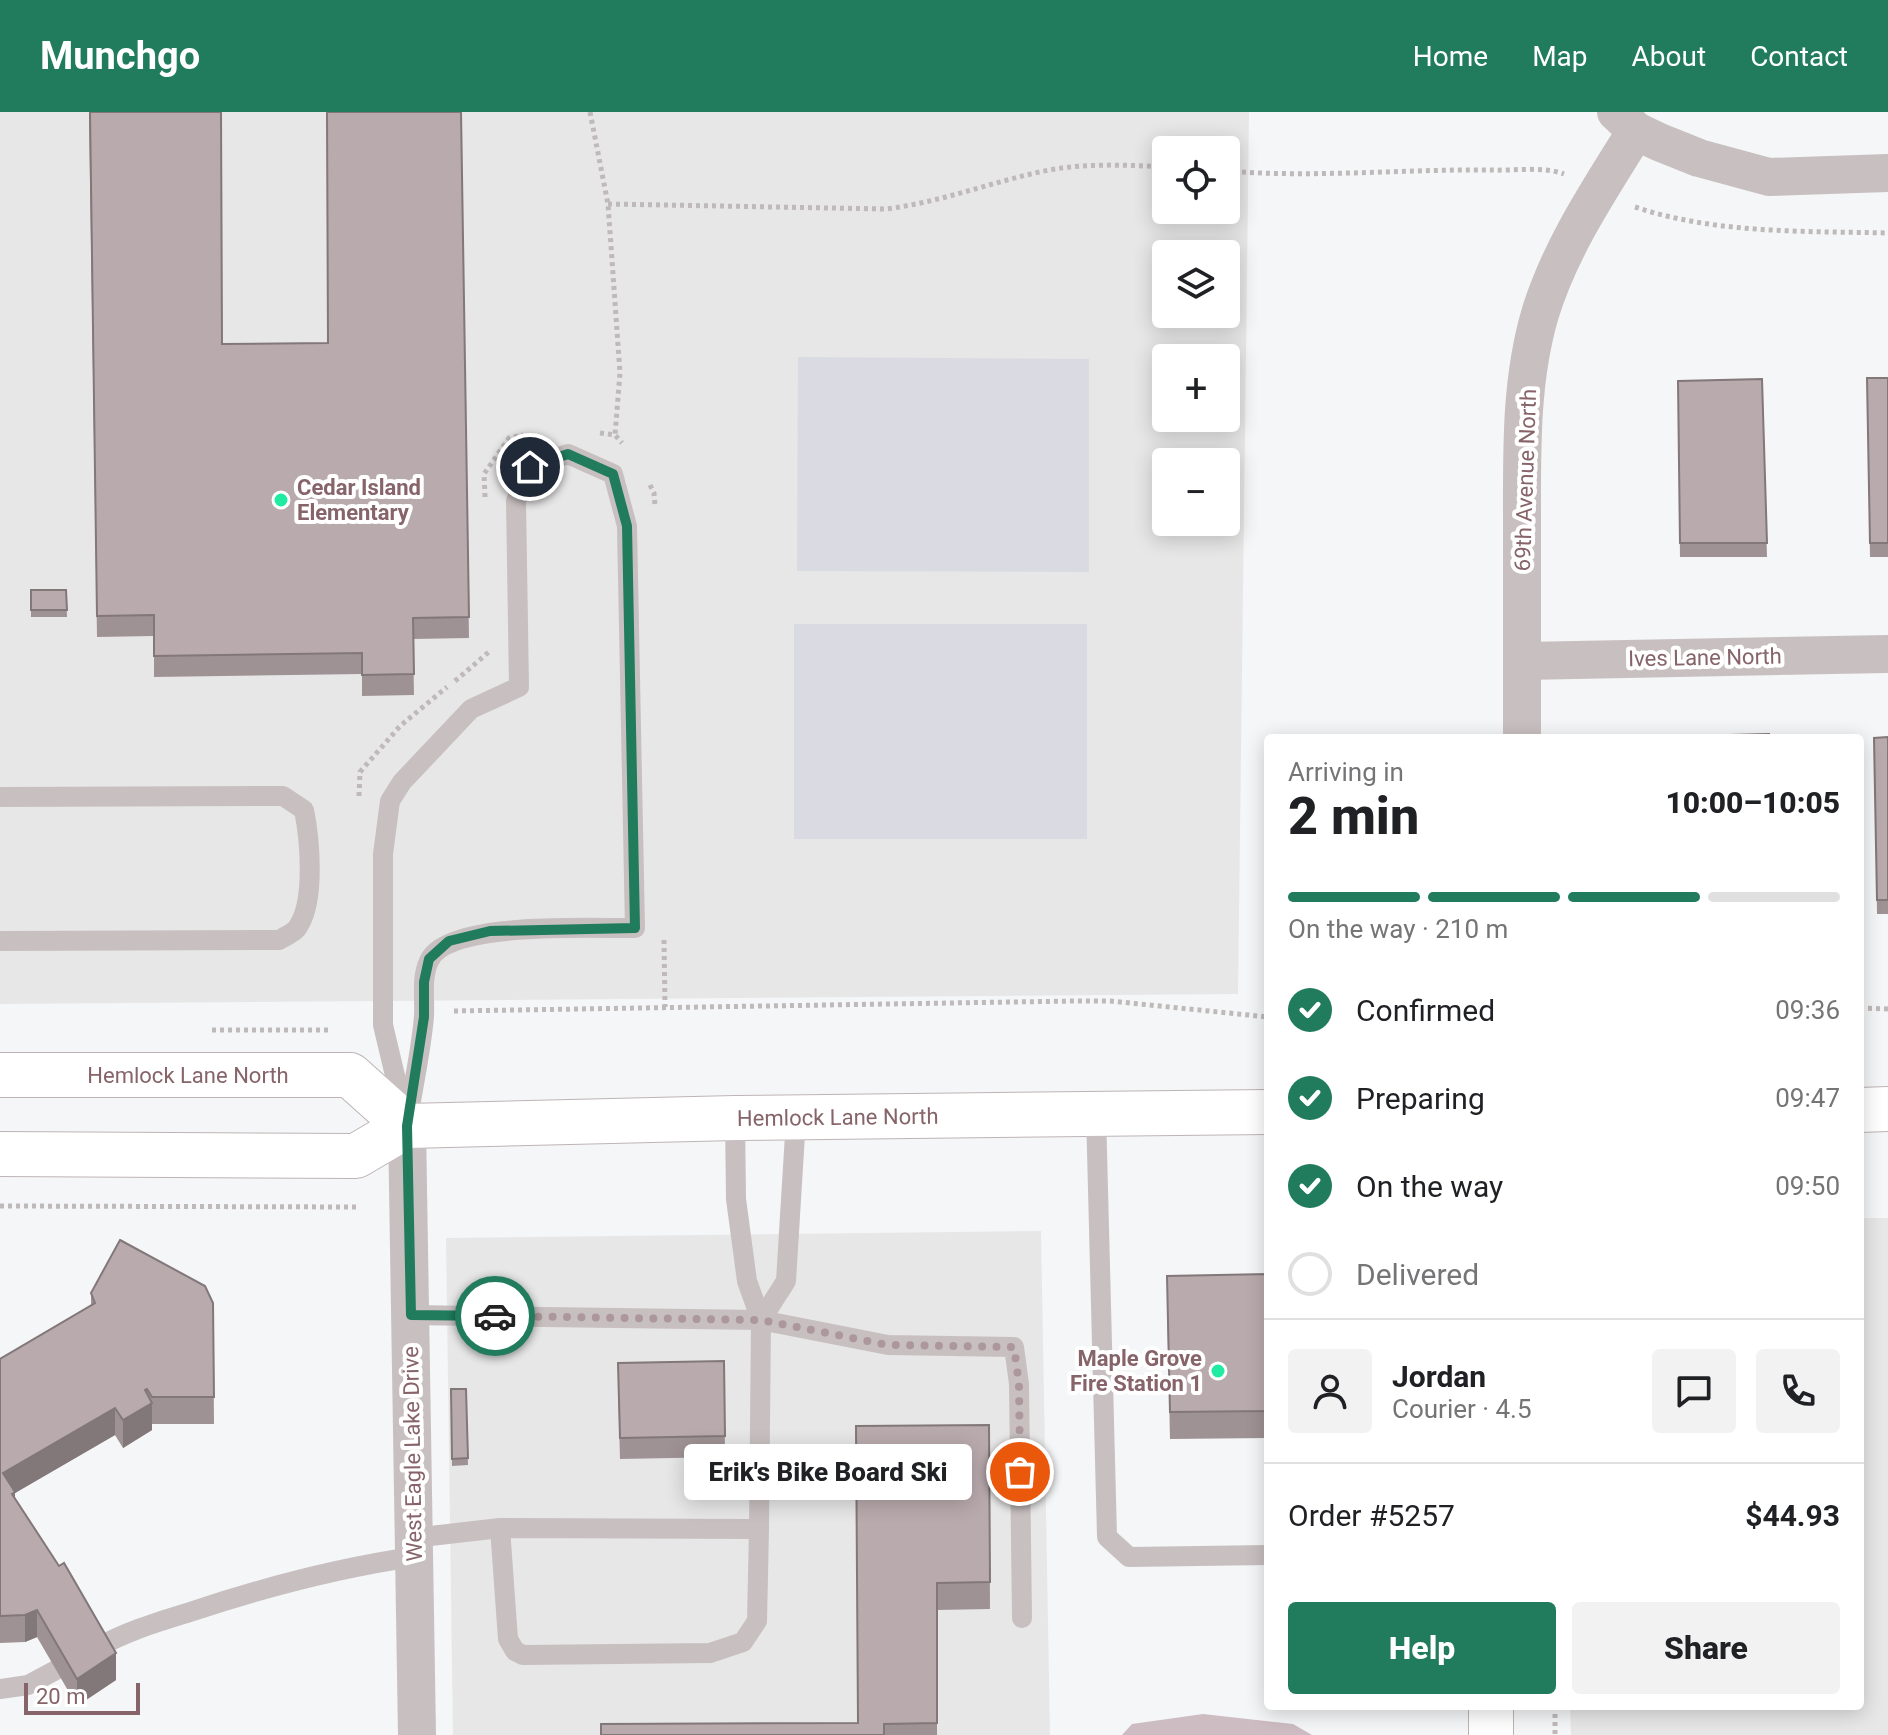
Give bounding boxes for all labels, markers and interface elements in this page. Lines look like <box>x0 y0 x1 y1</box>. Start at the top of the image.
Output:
text: Munchgo <box>40 34 200 78</box>
text: Home <box>1413 40 1488 73</box>
text: Map <box>1532 40 1588 73</box>
text: About <box>1632 40 1706 73</box>
text: Contact <box>1750 40 1848 73</box>
map controls <box>1152 136 1240 536</box>
button: locate <box>1152 136 1240 224</box>
button: layers <box>1152 240 1240 328</box>
button: + <box>1152 344 1240 432</box>
street label: 69th Avenue North <box>1510 388 1541 572</box>
pin <box>496 433 564 501</box>
icon: home <box>508 445 552 489</box>
button: − <box>1152 448 1240 536</box>
place label: Cedar Island Elementary <box>297 475 421 525</box>
marker: Cedar Island Elementary <box>272 491 290 509</box>
street label: Ives Lane North <box>1628 644 1782 671</box>
text: Arriving in <box>1288 757 1404 787</box>
text: 10:00–10:05 <box>1665 785 1840 820</box>
text: 2 min <box>1288 786 1419 847</box>
text: On the way · 210 m <box>1288 914 1508 944</box>
icon: check <box>1288 988 1332 1032</box>
text: Confirmed <box>1356 993 1495 1028</box>
text: 09:36 <box>1775 995 1840 1025</box>
street label: Hemlock Lane North <box>87 1063 289 1088</box>
icon: check <box>1288 1076 1332 1120</box>
text: Preparing <box>1356 1081 1485 1116</box>
text: 09:47 <box>1775 1083 1840 1113</box>
street label: Hemlock Lane North <box>737 1104 939 1131</box>
icon: check <box>1288 1164 1332 1208</box>
text: On the way <box>1356 1169 1503 1204</box>
text: 09:50 <box>1775 1171 1840 1201</box>
text: Delivered <box>1356 1257 1479 1292</box>
courier <box>455 1276 535 1356</box>
icon: car <box>473 1294 517 1338</box>
street label: West Eagle Lake Drive <box>398 1346 427 1562</box>
place label: Maple Grove Fire Station 1 <box>1070 1346 1202 1396</box>
button: person <box>1288 1349 1372 1433</box>
button: chat <box>1652 1349 1736 1433</box>
button: phone <box>1756 1349 1840 1433</box>
text: Jordan <box>1392 1359 1486 1394</box>
marker: Maple Grove Fire Station 1 <box>1209 1362 1227 1380</box>
text: Courier · 4.5 <box>1392 1394 1532 1424</box>
pin <box>986 1438 1054 1506</box>
callout: Erik's Bike Board Ski <box>684 1444 972 1500</box>
icon: bag <box>998 1450 1042 1494</box>
text: Erik's Bike Board Ski <box>708 1457 948 1487</box>
text: Order #5257 <box>1288 1498 1455 1533</box>
text: $44.93 <box>1745 1498 1840 1533</box>
button: Help <box>1288 1602 1556 1694</box>
button: Share <box>1572 1602 1840 1694</box>
scale bar <box>24 1679 140 1715</box>
text: 20 m <box>36 1684 85 1709</box>

